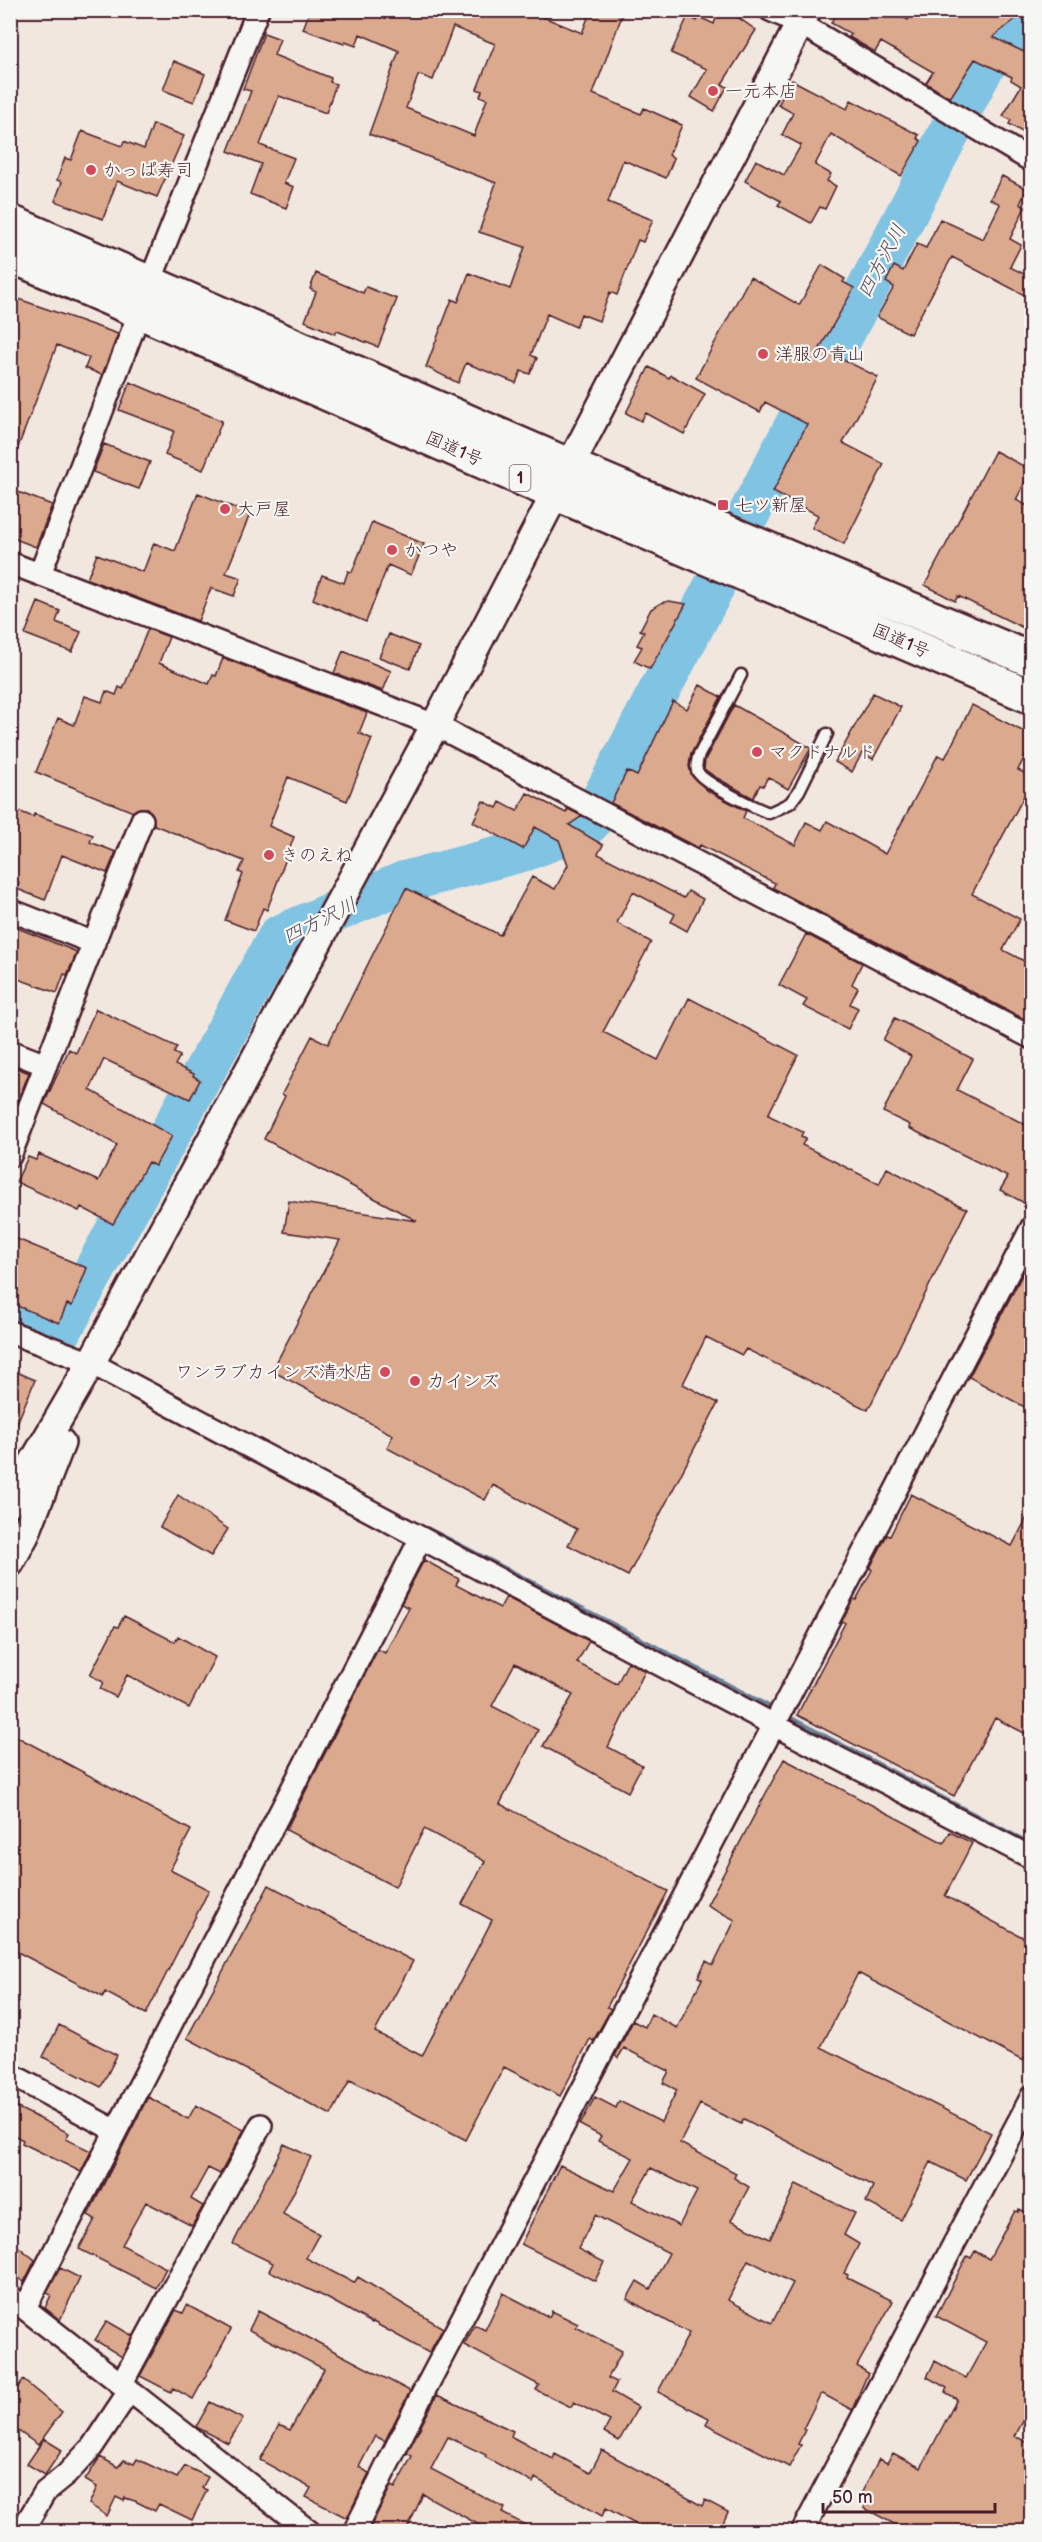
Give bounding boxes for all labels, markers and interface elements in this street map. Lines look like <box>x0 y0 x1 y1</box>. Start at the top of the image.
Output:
place label: 一元本店 <box>725 81 797 102</box>
marker: 一元本店 <box>706 84 720 98</box>
place label: かっぱ寿司 <box>103 160 193 181</box>
marker: かっぱ寿司 <box>84 163 98 177</box>
water label: 四方沢川 <box>853 220 911 302</box>
place label: 洋服の青山 <box>775 344 865 365</box>
marker: 洋服の青山 <box>756 347 770 361</box>
street label: 国道1号 <box>422 427 486 471</box>
road number: 1 <box>510 465 530 491</box>
place label: 七ツ新屋 <box>735 495 807 516</box>
marker: 七ツ新屋 <box>716 498 730 512</box>
place label: 大戸屋 <box>237 499 291 520</box>
marker: 大戸屋 <box>218 502 232 516</box>
place label: かつや <box>404 540 458 561</box>
marker: かつや <box>385 543 399 557</box>
street label: 国道1号 <box>869 619 933 663</box>
place label: マクドナルド <box>769 742 876 763</box>
marker: マクドナルド <box>750 745 764 759</box>
place label: きのえね <box>281 845 353 866</box>
marker: きのえね <box>262 848 276 862</box>
water label: 四方沢川 <box>279 893 361 949</box>
place label: ワンラブカインズ清水店 <box>175 1362 373 1383</box>
marker: ワンラブカインズ清水店 <box>378 1365 392 1379</box>
place label: カインズ <box>427 1371 499 1392</box>
marker: カインズ <box>408 1374 422 1388</box>
scale bar <box>823 2476 996 2514</box>
text: 50 m <box>832 2487 873 2508</box>

